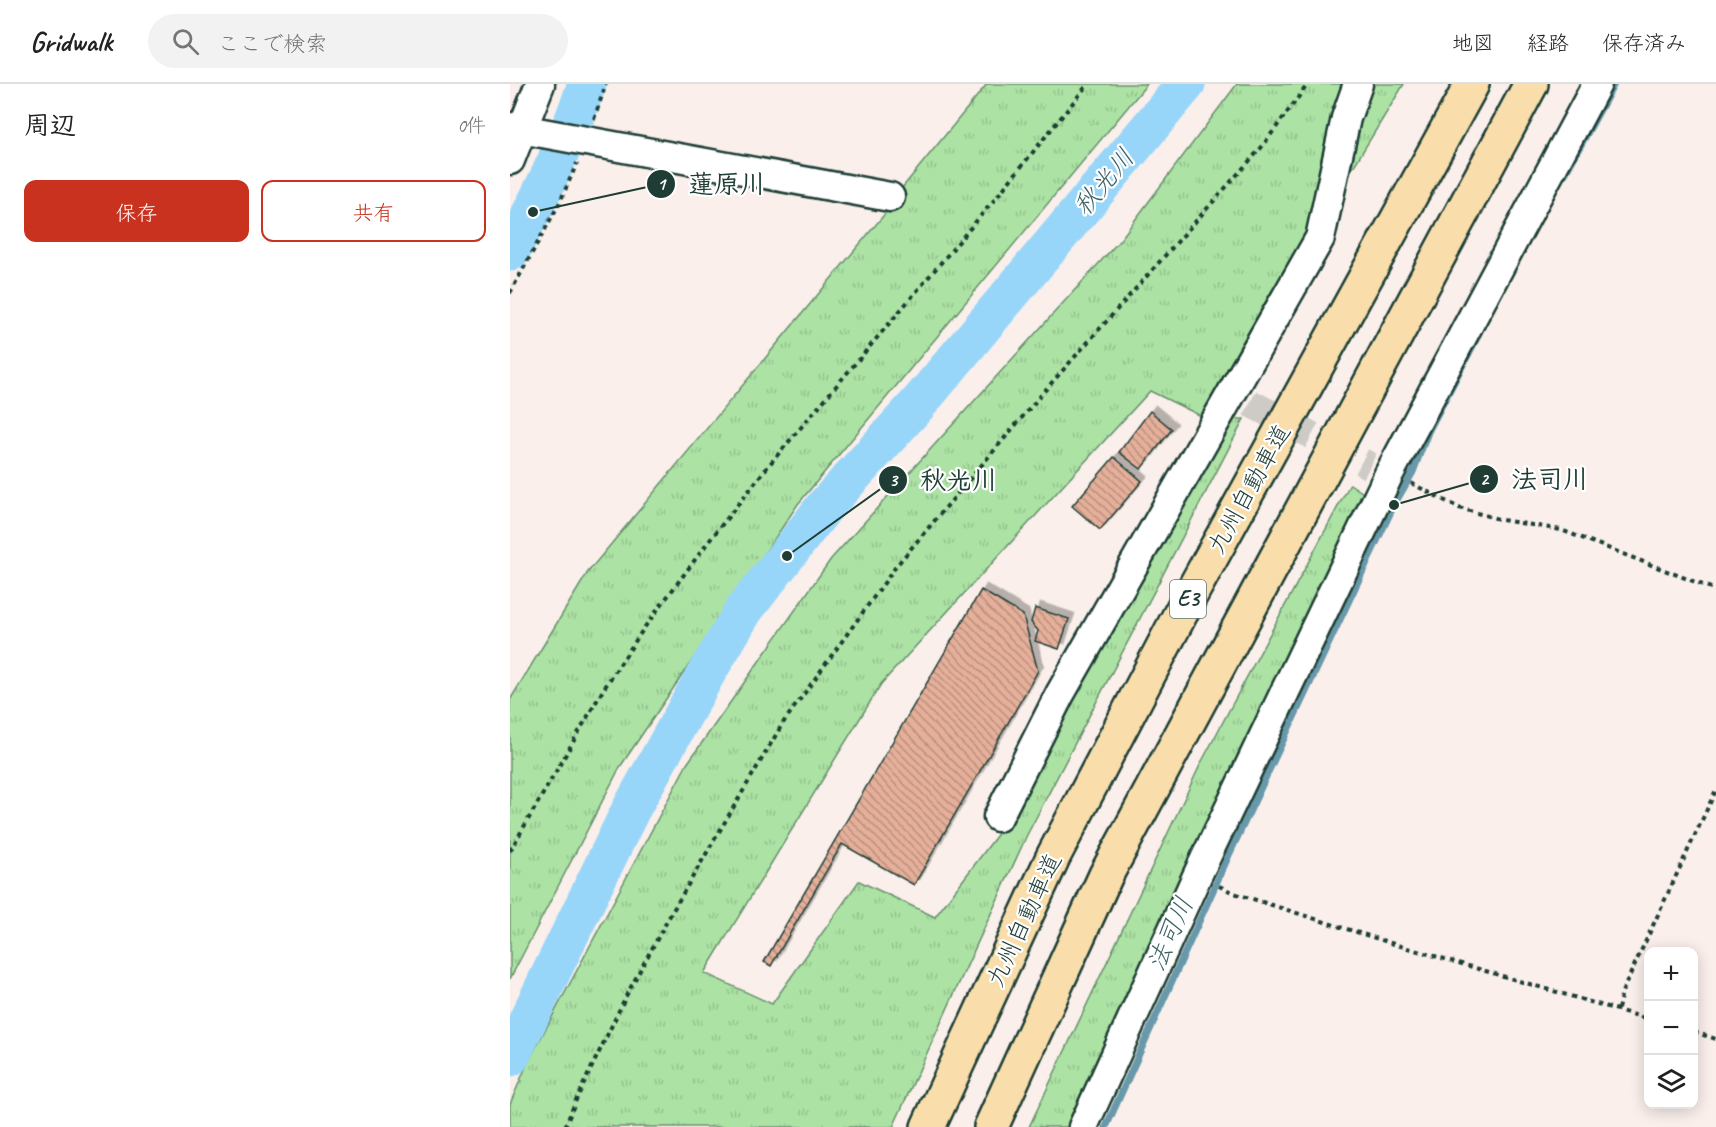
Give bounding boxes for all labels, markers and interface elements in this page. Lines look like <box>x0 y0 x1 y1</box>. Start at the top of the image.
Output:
search box <box>148 14 568 68</box>
text: Gridwalk <box>30 24 112 59</box>
icon: search <box>169 25 202 58</box>
text: ここで検索 <box>217 30 327 58</box>
text: 地図 <box>1452 30 1494 56</box>
text: 経路 <box>1527 30 1569 56</box>
text: 保存済み <box>1602 30 1686 56</box>
text: 周辺 <box>24 109 76 142</box>
text: 0件 <box>457 113 486 138</box>
water label: 秋光川 <box>1066 142 1142 222</box>
callout: 蓮原川 <box>646 162 778 206</box>
text: 蓮原川 <box>688 168 766 201</box>
text: 1 <box>657 173 667 195</box>
button: 保存 <box>24 180 249 242</box>
button: 共有 <box>261 180 486 242</box>
street label: 九州自動車道 <box>1201 419 1297 559</box>
callout: 法司川 <box>1469 457 1601 501</box>
callout: 秋光川 <box>878 458 1010 502</box>
text: 法司川 <box>1511 463 1589 496</box>
text: 秋光川 <box>920 464 998 497</box>
text: 2 <box>1480 468 1490 490</box>
text: 3 <box>889 469 899 491</box>
road number: E3 <box>1170 580 1206 618</box>
street label: 九州自動車道 <box>980 848 1068 992</box>
water label: 法司川 <box>1139 892 1201 976</box>
map controls <box>1644 947 1698 1109</box>
button: + <box>1644 947 1698 1001</box>
button: − <box>1644 1001 1698 1055</box>
button: layers <box>1644 1055 1698 1109</box>

